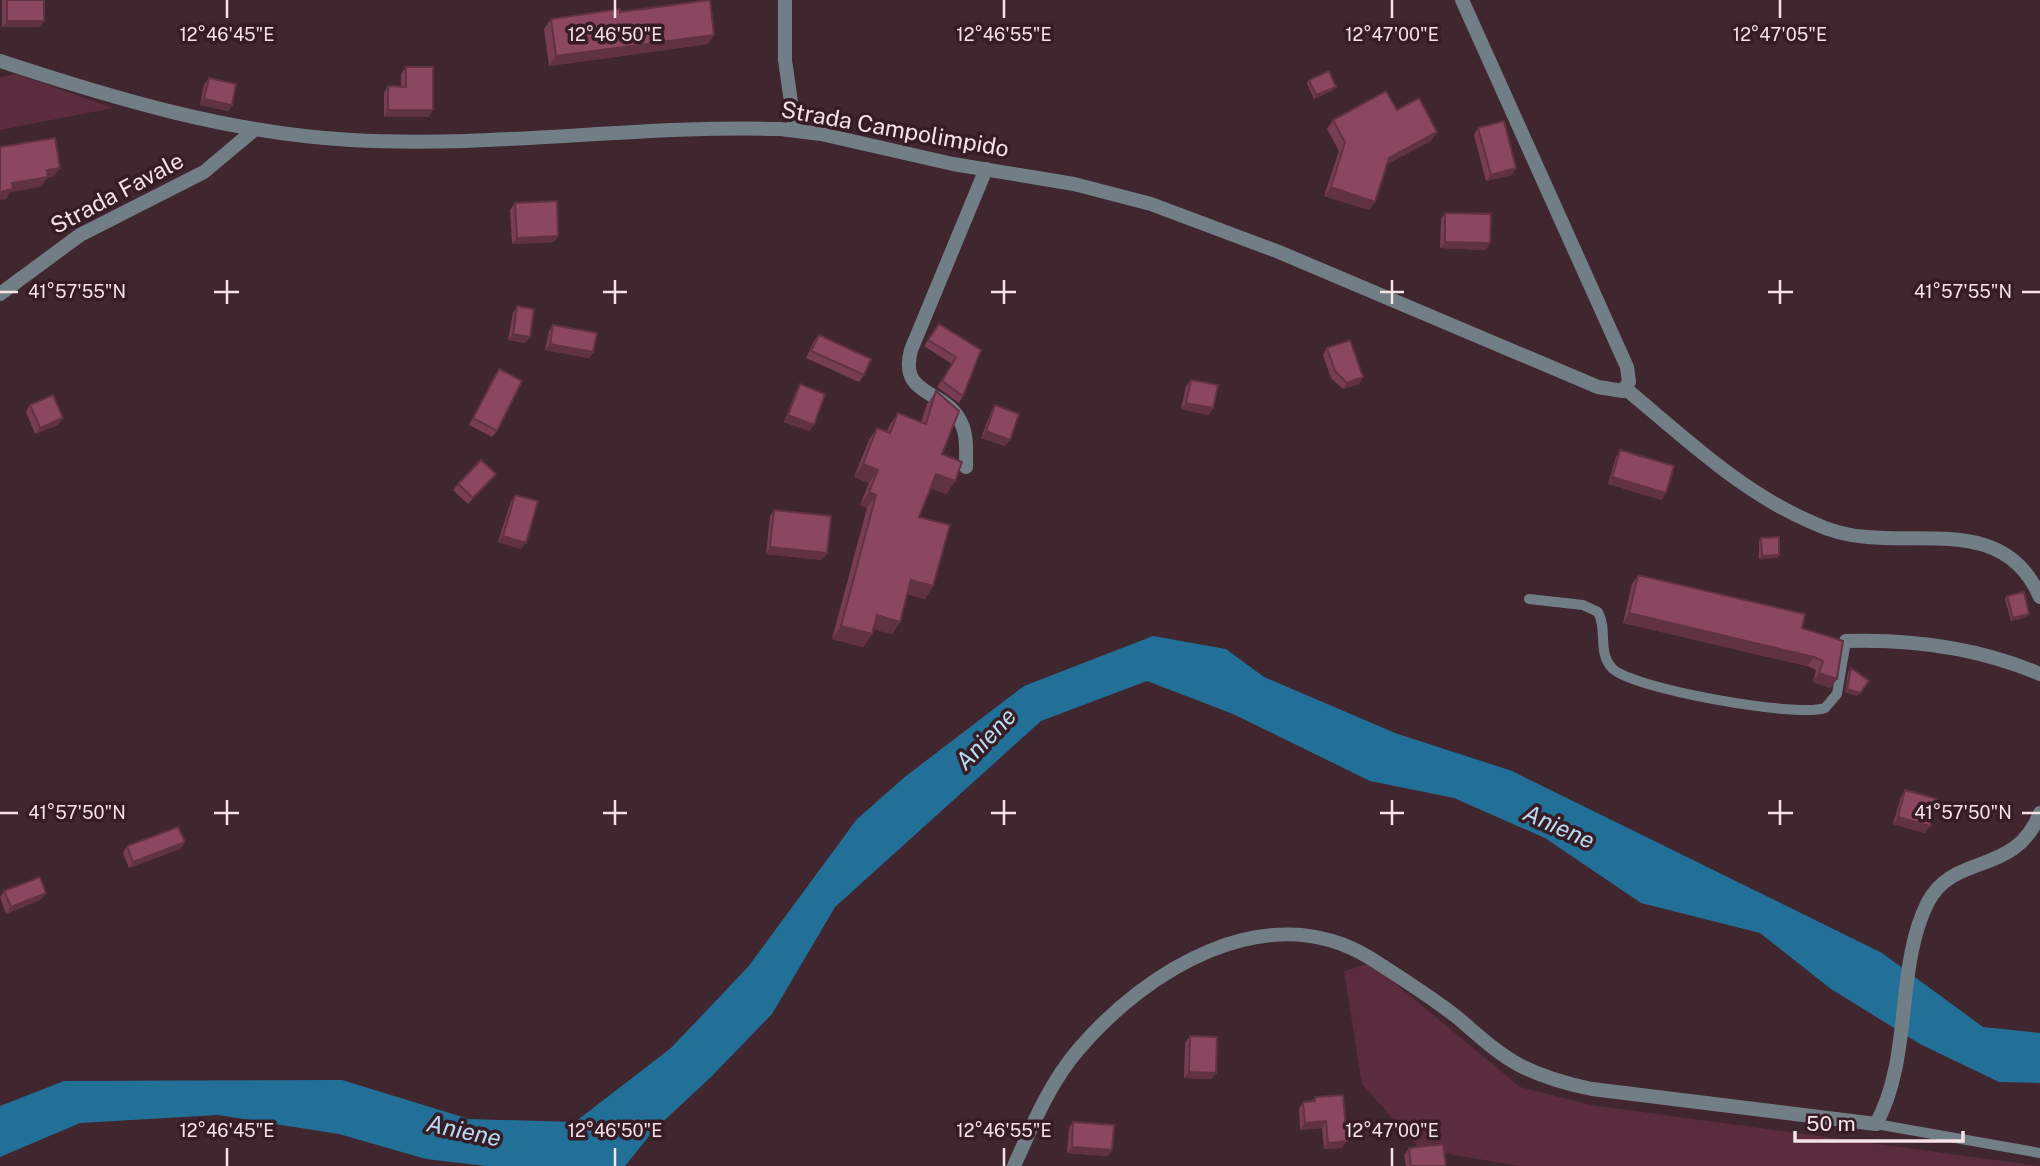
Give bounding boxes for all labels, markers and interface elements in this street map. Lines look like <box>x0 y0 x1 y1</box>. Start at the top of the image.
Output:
text: 12°46'45"E <box>180 24 274 45</box>
text: 12°46'50"E <box>568 24 662 45</box>
text: 12°46'55"E <box>956 24 1052 45</box>
text: 12°47'00"E <box>1345 24 1439 45</box>
text: 12°47'05"E <box>1733 24 1827 45</box>
street label: Strada Campolimpido <box>779 95 1011 162</box>
street label: Strada Favale <box>46 146 188 239</box>
text: 41°57'55"N <box>28 281 126 302</box>
text: 41°57'55"N <box>1914 281 2012 302</box>
water label: Aniene <box>949 702 1021 775</box>
water label: Aniene <box>1519 798 1599 854</box>
text: 41°57'50"N <box>28 802 126 823</box>
text: 41°57'50"N <box>1914 802 2012 823</box>
scale bar <box>1795 1100 1963 1144</box>
water label: Aniene <box>425 1109 504 1152</box>
text: 50 m <box>1806 1111 1856 1136</box>
text: 12°46'45"E <box>180 1120 274 1141</box>
text: 12°46'50"E <box>568 1120 662 1141</box>
text: 12°46'55"E <box>956 1120 1052 1141</box>
text: 12°47'00"E <box>1345 1120 1439 1141</box>

